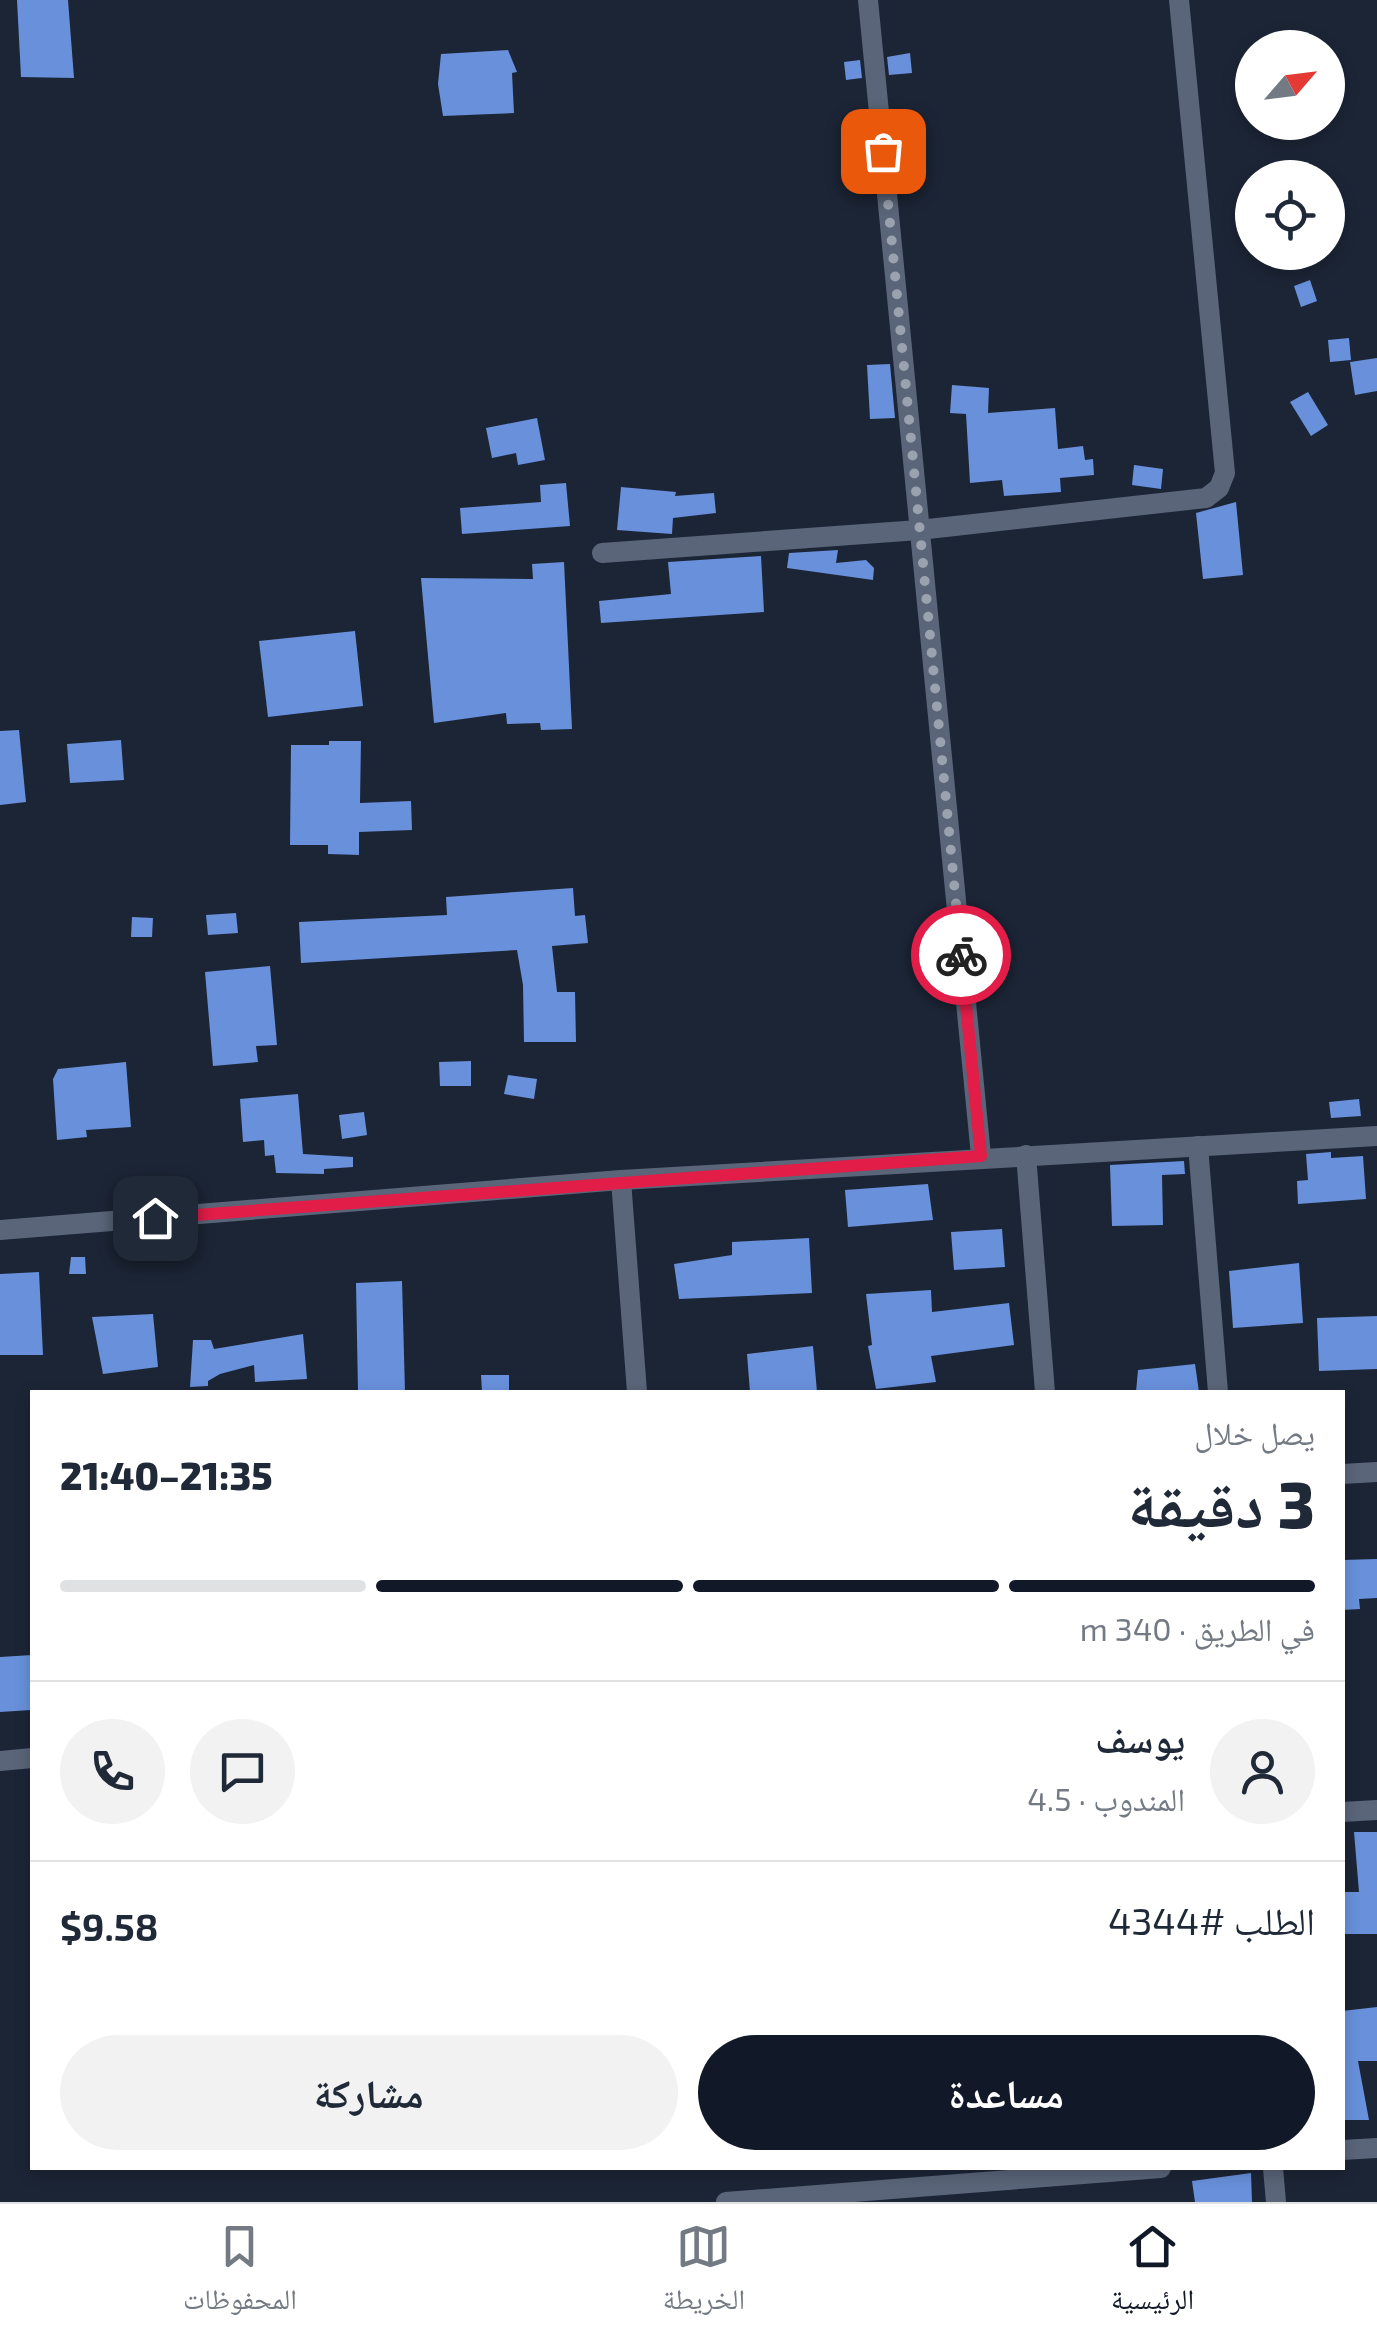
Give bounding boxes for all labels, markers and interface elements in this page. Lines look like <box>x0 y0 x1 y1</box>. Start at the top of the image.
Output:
north arrow <box>1235 30 1345 140</box>
map controls <box>1235 30 1345 270</box>
pin <box>841 109 926 194</box>
icon: bag <box>856 124 911 179</box>
button: locate <box>1235 160 1345 270</box>
courier <box>911 905 1011 1005</box>
icon: bike <box>934 928 989 983</box>
pin <box>113 1176 198 1261</box>
icon: home <box>128 1191 183 1246</box>
text: يصل خلال <box>1194 1413 1315 1451</box>
text: 21:35–21:40 <box>60 1452 273 1498</box>
text: 3 دقيقة <box>1127 1463 1315 1541</box>
text: في الطريق · 340 m <box>1080 1609 1315 1647</box>
text: يوسف <box>1095 1715 1185 1761</box>
button: phone <box>60 1719 165 1824</box>
button: chat <box>190 1719 295 1824</box>
button: person <box>1210 1719 1315 1824</box>
text: المندوب · 4.5 <box>1027 1779 1185 1817</box>
text: الطلب #4344 <box>1108 1897 1315 1943</box>
text: $9.58 <box>60 1903 158 1949</box>
button: مشاركة <box>60 2035 678 2150</box>
button: مساعدة <box>698 2035 1315 2150</box>
tab: المحفوظات <box>183 2219 297 2327</box>
tab: الخريطة <box>663 2219 745 2327</box>
tab: الرئيسية <box>1111 2219 1194 2327</box>

